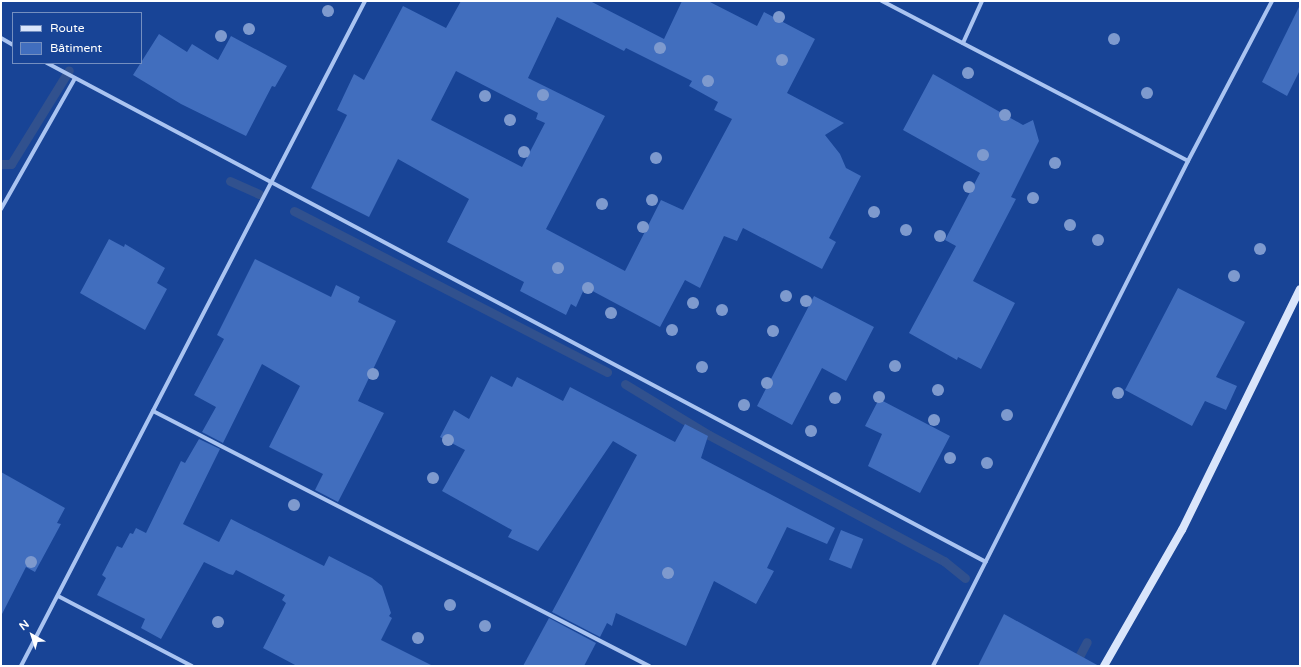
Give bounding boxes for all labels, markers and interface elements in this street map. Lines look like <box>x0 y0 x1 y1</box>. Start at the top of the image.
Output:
legend <box>12 12 142 64</box>
text: Route <box>50 21 84 35</box>
text: Bâtiment <box>50 41 102 55</box>
north arrow <box>12 615 52 655</box>
text: N <box>17 617 32 633</box>

